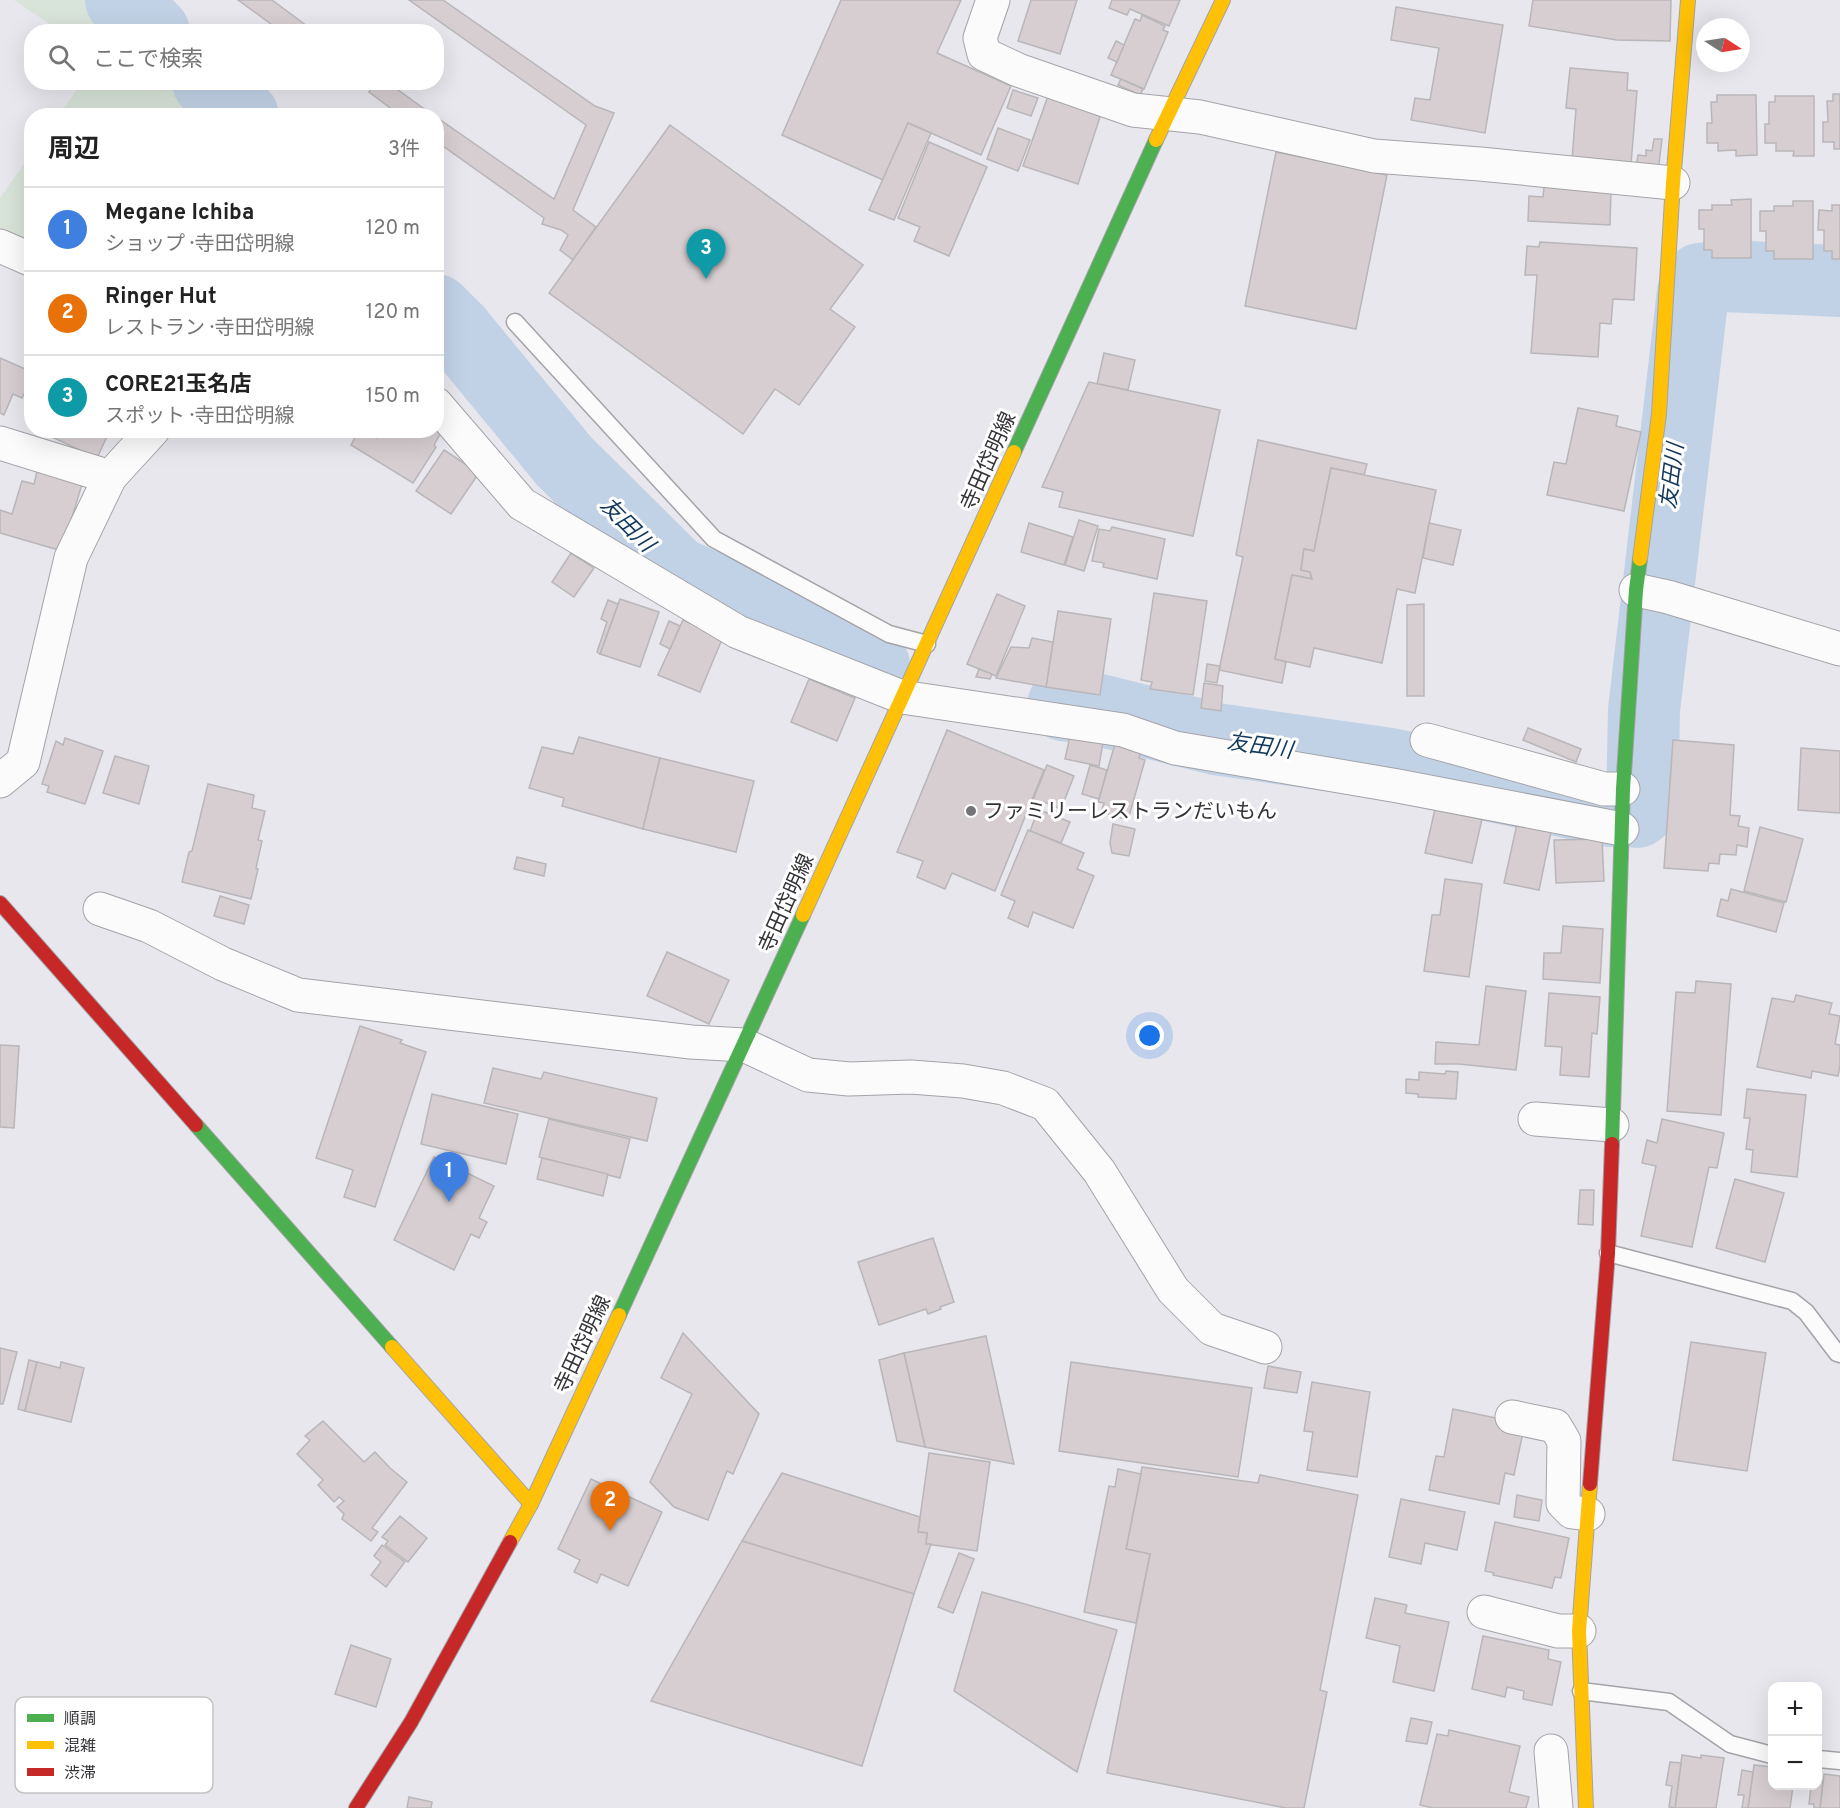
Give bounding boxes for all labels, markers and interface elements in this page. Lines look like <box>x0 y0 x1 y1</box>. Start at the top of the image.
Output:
north arrow <box>1696 18 1750 72</box>
search box <box>24 24 444 90</box>
icon: search <box>45 41 78 74</box>
text: ここで検索 <box>93 47 203 74</box>
text: 周辺 <box>48 134 100 167</box>
text: 3件 <box>388 137 420 163</box>
text: Megane Ichiba <box>105 200 254 227</box>
text: 1 <box>64 216 72 242</box>
text: 120 m <box>366 216 420 242</box>
pin: 3 <box>686 230 726 279</box>
text: ショップ · 寺田岱明線 <box>105 232 294 258</box>
text: Ringer Hut <box>105 284 217 311</box>
text: 2 <box>61 300 74 326</box>
text: 120 m <box>366 300 420 326</box>
text: レストラン · 寺田岱明線 <box>105 316 314 342</box>
text: CORE21玉名店 <box>105 372 252 399</box>
text: 3 <box>62 384 74 410</box>
text: 150 m <box>366 384 420 410</box>
text: スポット · 寺田岱明線 <box>105 404 294 430</box>
street label: 寺田岱明線 <box>956 408 1023 515</box>
water label: 友田川 <box>1656 440 1691 511</box>
water label: 友田川 <box>593 493 661 560</box>
water label: 友田川 <box>1225 730 1296 766</box>
place label: ファミリーレストランだいもん <box>983 799 1277 826</box>
marker: ファミリーレストランだいもん <box>964 804 978 818</box>
street label: 寺田岱明線 <box>754 850 821 957</box>
your location <box>1135 1021 1164 1050</box>
pin: 1 <box>430 1152 468 1202</box>
street label: 寺田岱明線 <box>549 1291 618 1398</box>
pin: 2 <box>590 1482 630 1531</box>
map controls <box>1768 1682 1822 1790</box>
button: + <box>1768 1682 1822 1736</box>
legend <box>15 1697 213 1793</box>
text: 順調 <box>64 1710 96 1730</box>
button: − <box>1768 1736 1822 1790</box>
text: 混雑 <box>64 1737 96 1757</box>
text: 渋滞 <box>64 1764 96 1784</box>

